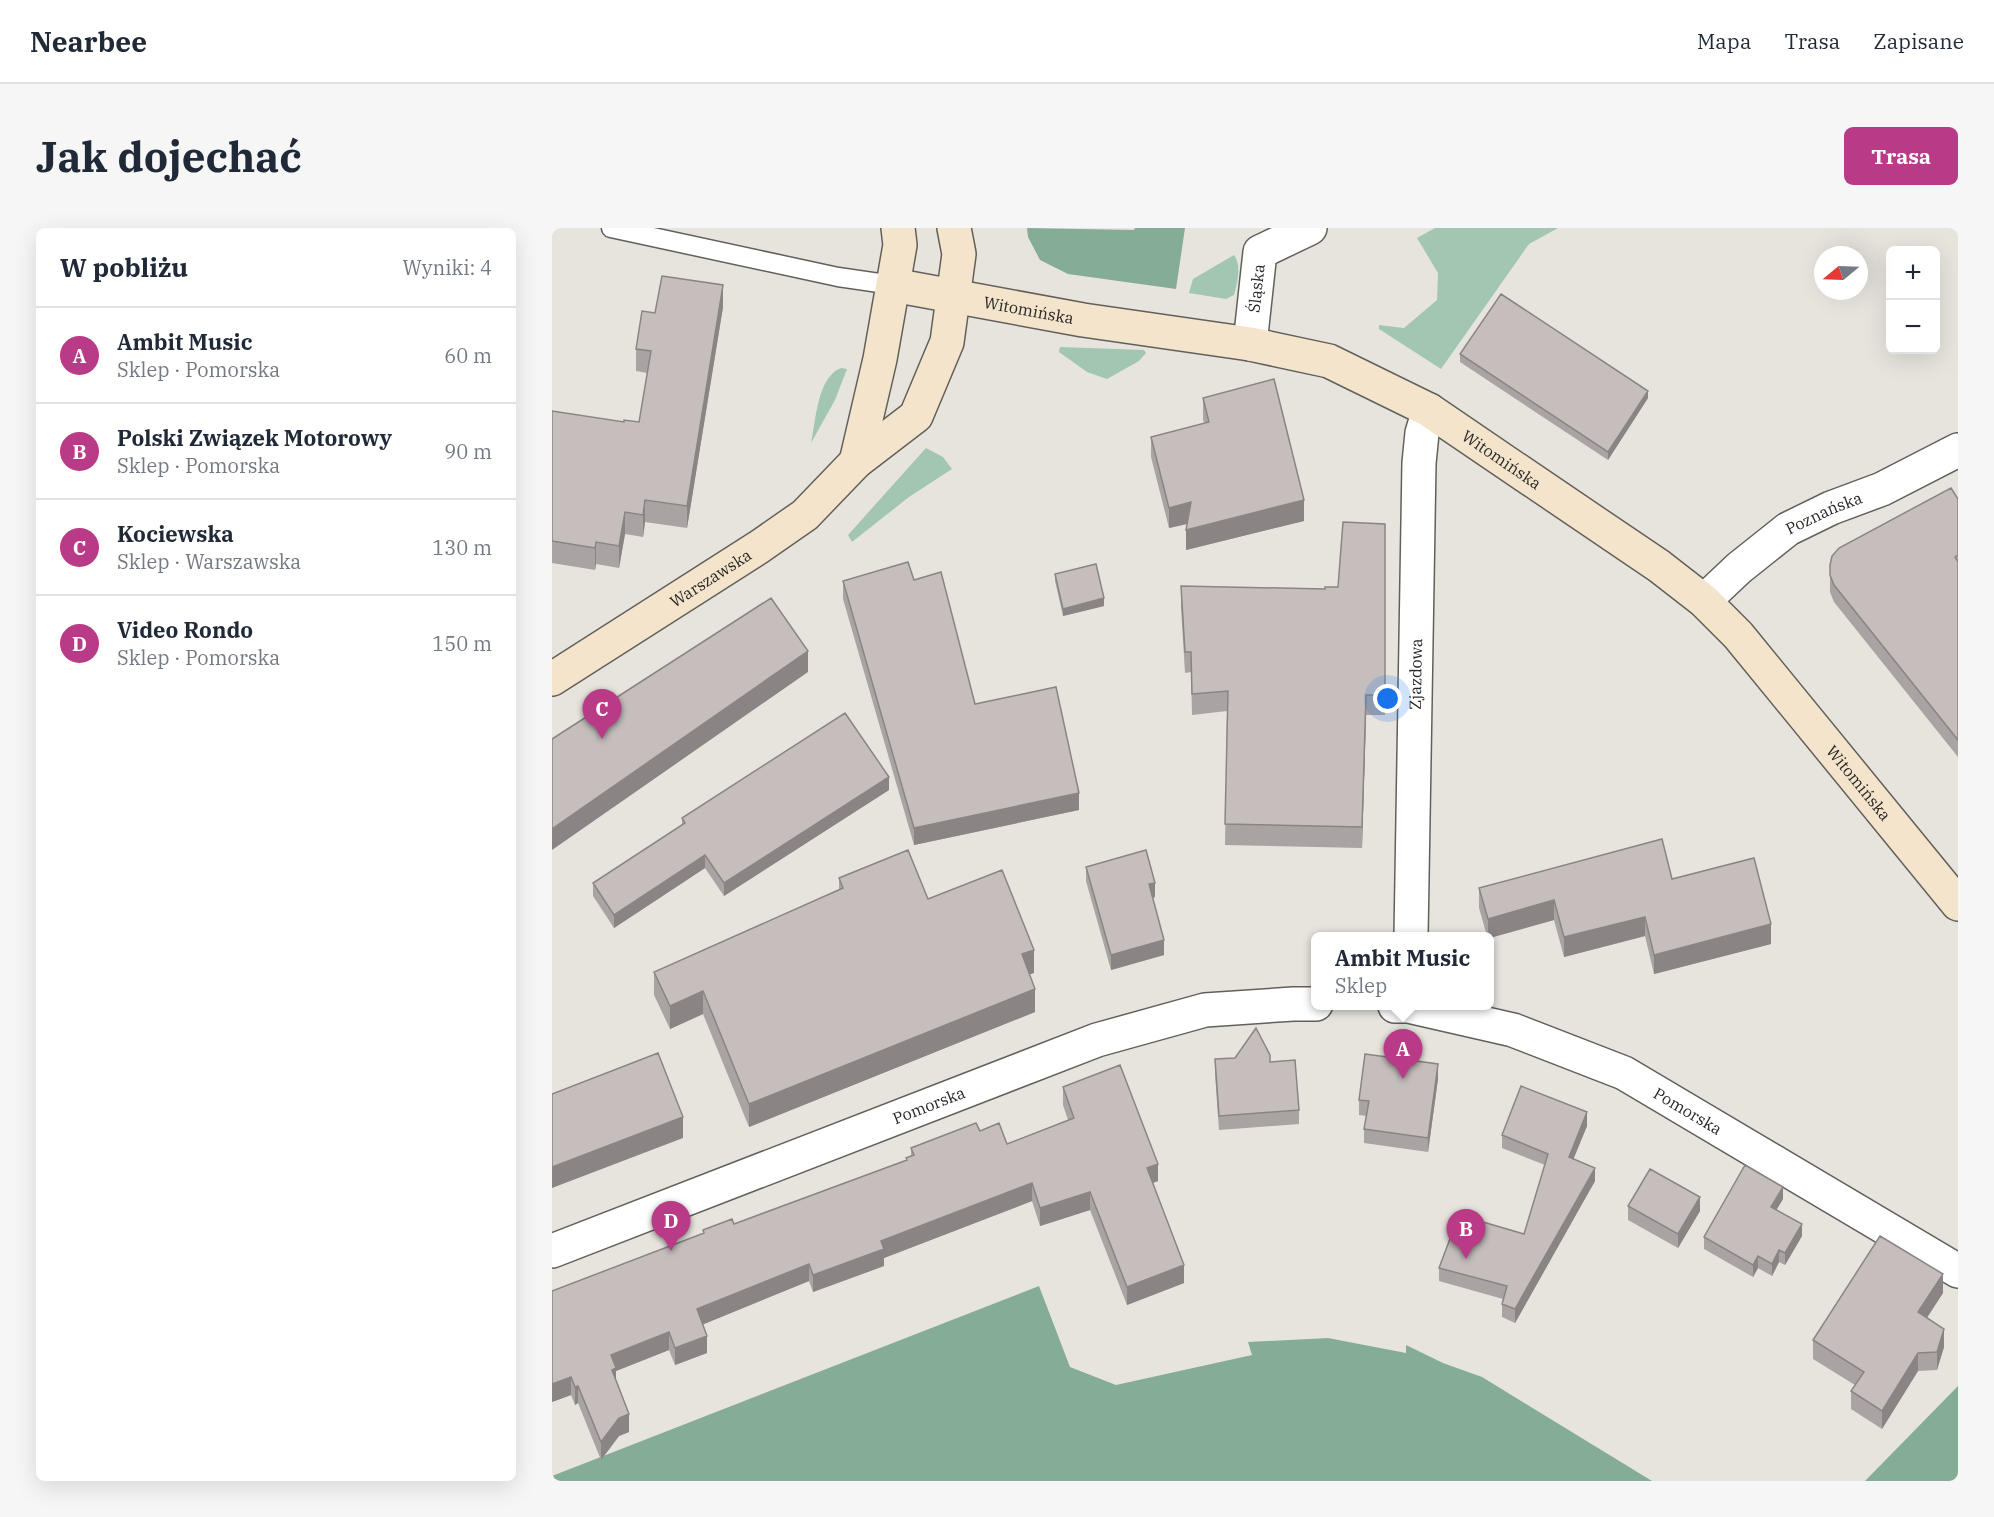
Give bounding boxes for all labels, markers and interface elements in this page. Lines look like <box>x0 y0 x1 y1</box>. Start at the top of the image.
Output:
text: Nearbee <box>30 23 147 60</box>
text: Mapa <box>1697 27 1751 55</box>
text: Trasa <box>1784 27 1840 55</box>
text: Zapisane <box>1873 27 1964 55</box>
button: Trasa <box>1844 127 1958 185</box>
text: Jak dojechać <box>36 129 302 184</box>
north arrow <box>1814 246 1868 300</box>
map controls <box>1886 246 1940 354</box>
button: + <box>1886 246 1940 300</box>
text: W pobliżu <box>60 250 188 284</box>
text: Wyniki: 4 <box>403 254 492 281</box>
street label: Śląska <box>1242 263 1269 314</box>
street label: Witomińska <box>982 292 1076 328</box>
button: − <box>1886 300 1940 354</box>
text: Ambit Music <box>117 327 252 356</box>
text: A <box>73 342 86 369</box>
text: 60 m <box>444 342 492 369</box>
text: Sklep · Pomorska <box>117 356 280 383</box>
text: Polski Związek Motorowy <box>117 423 392 452</box>
street label: Witomińska <box>1458 425 1545 494</box>
text: B <box>72 438 87 465</box>
text: 90 m <box>444 438 492 465</box>
text: Sklep · Pomorska <box>117 452 280 479</box>
street label: Poznańska <box>1782 487 1865 539</box>
text: Kociewska <box>117 519 234 548</box>
text: C <box>73 534 86 561</box>
text: 130 m <box>432 534 492 561</box>
street label: Warszawska <box>666 544 755 611</box>
text: Sklep · Warszawska <box>117 548 301 575</box>
text: Video Rondo <box>117 615 253 644</box>
text: D <box>72 630 87 657</box>
text: 150 m <box>432 630 492 657</box>
street label: Zjazdowa <box>1405 638 1426 710</box>
text: Sklep · Pomorska <box>117 644 280 671</box>
your location <box>1373 684 1402 713</box>
pin: C <box>583 690 622 739</box>
street label: Witomińska <box>1822 741 1896 825</box>
popup <box>1311 932 1494 1010</box>
text: Ambit Music <box>1335 943 1470 972</box>
text: Sklep <box>1335 972 1387 999</box>
pin: A <box>1384 1030 1422 1079</box>
street label: Pomorska <box>890 1082 968 1128</box>
street label: Pomorska <box>1650 1083 1726 1139</box>
pin: D <box>652 1202 690 1251</box>
pin: B <box>1446 1210 1486 1259</box>

